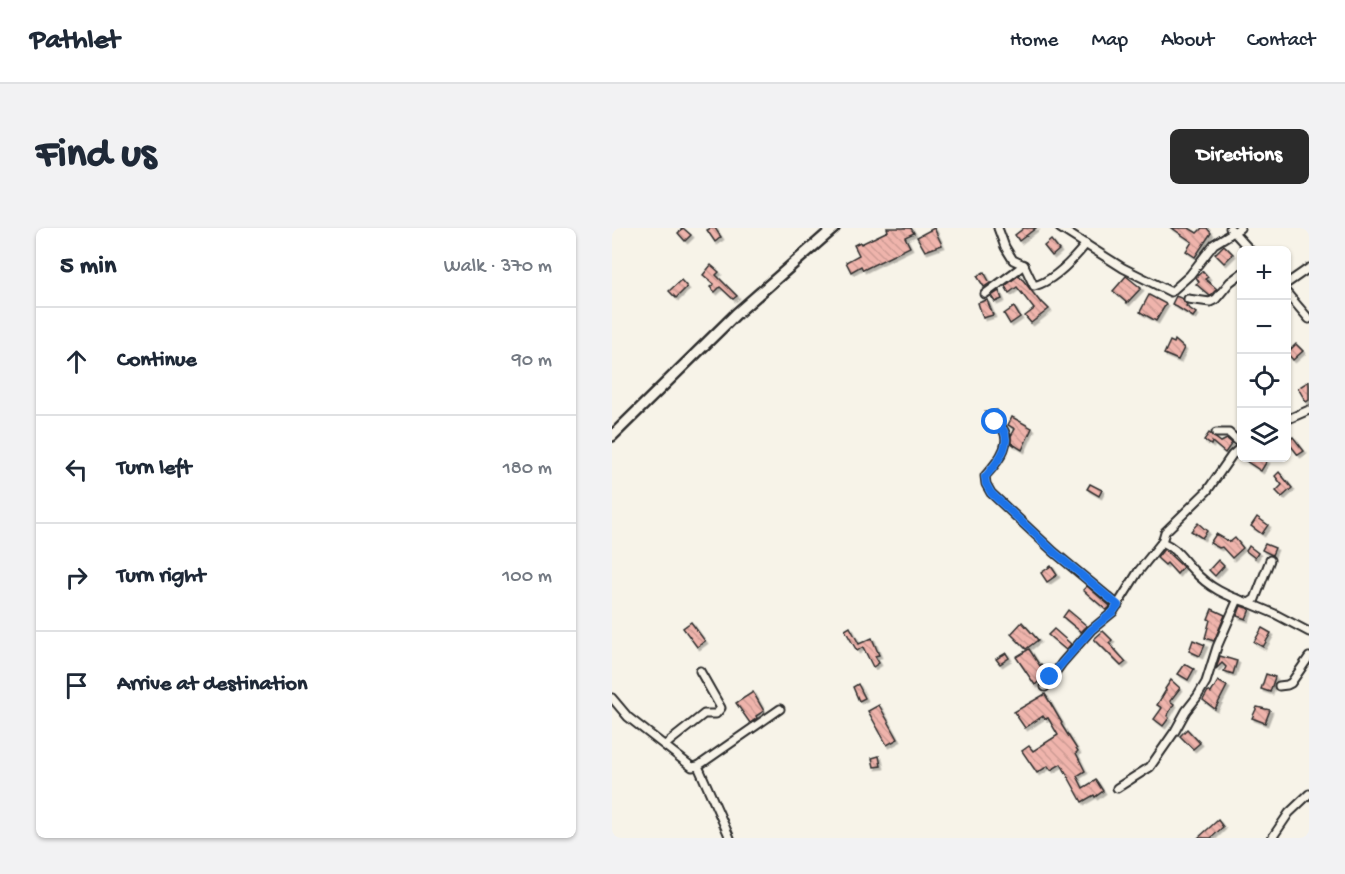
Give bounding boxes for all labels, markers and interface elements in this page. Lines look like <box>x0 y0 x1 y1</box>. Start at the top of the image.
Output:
text: Pathlet <box>30 25 120 58</box>
text: Home <box>1010 29 1058 54</box>
text: Map <box>1091 29 1128 54</box>
text: About <box>1161 29 1214 54</box>
text: Contact <box>1247 29 1315 54</box>
button: Directions <box>1170 129 1309 184</box>
text: Find us <box>36 132 156 181</box>
map controls <box>1237 246 1291 462</box>
button: + <box>1237 246 1291 300</box>
text: 5 min <box>60 252 116 283</box>
text: Walk · 370 m <box>444 256 552 279</box>
button: − <box>1237 300 1291 354</box>
icon: ahead <box>60 345 93 378</box>
text: Continue <box>117 348 197 374</box>
text: 90 m <box>512 350 552 373</box>
button: locate <box>1237 354 1291 408</box>
route start <box>981 408 1007 434</box>
button: layers <box>1237 408 1291 462</box>
icon: left <box>60 453 93 486</box>
text: Turn left <box>117 456 191 482</box>
text: 180 m <box>503 458 552 481</box>
icon: right <box>60 561 93 594</box>
text: Turn right <box>117 564 205 590</box>
text: 100 m <box>502 566 552 589</box>
route end <box>1036 663 1062 689</box>
icon: arrive <box>60 669 93 702</box>
text: Arrive at destination <box>117 672 307 698</box>

